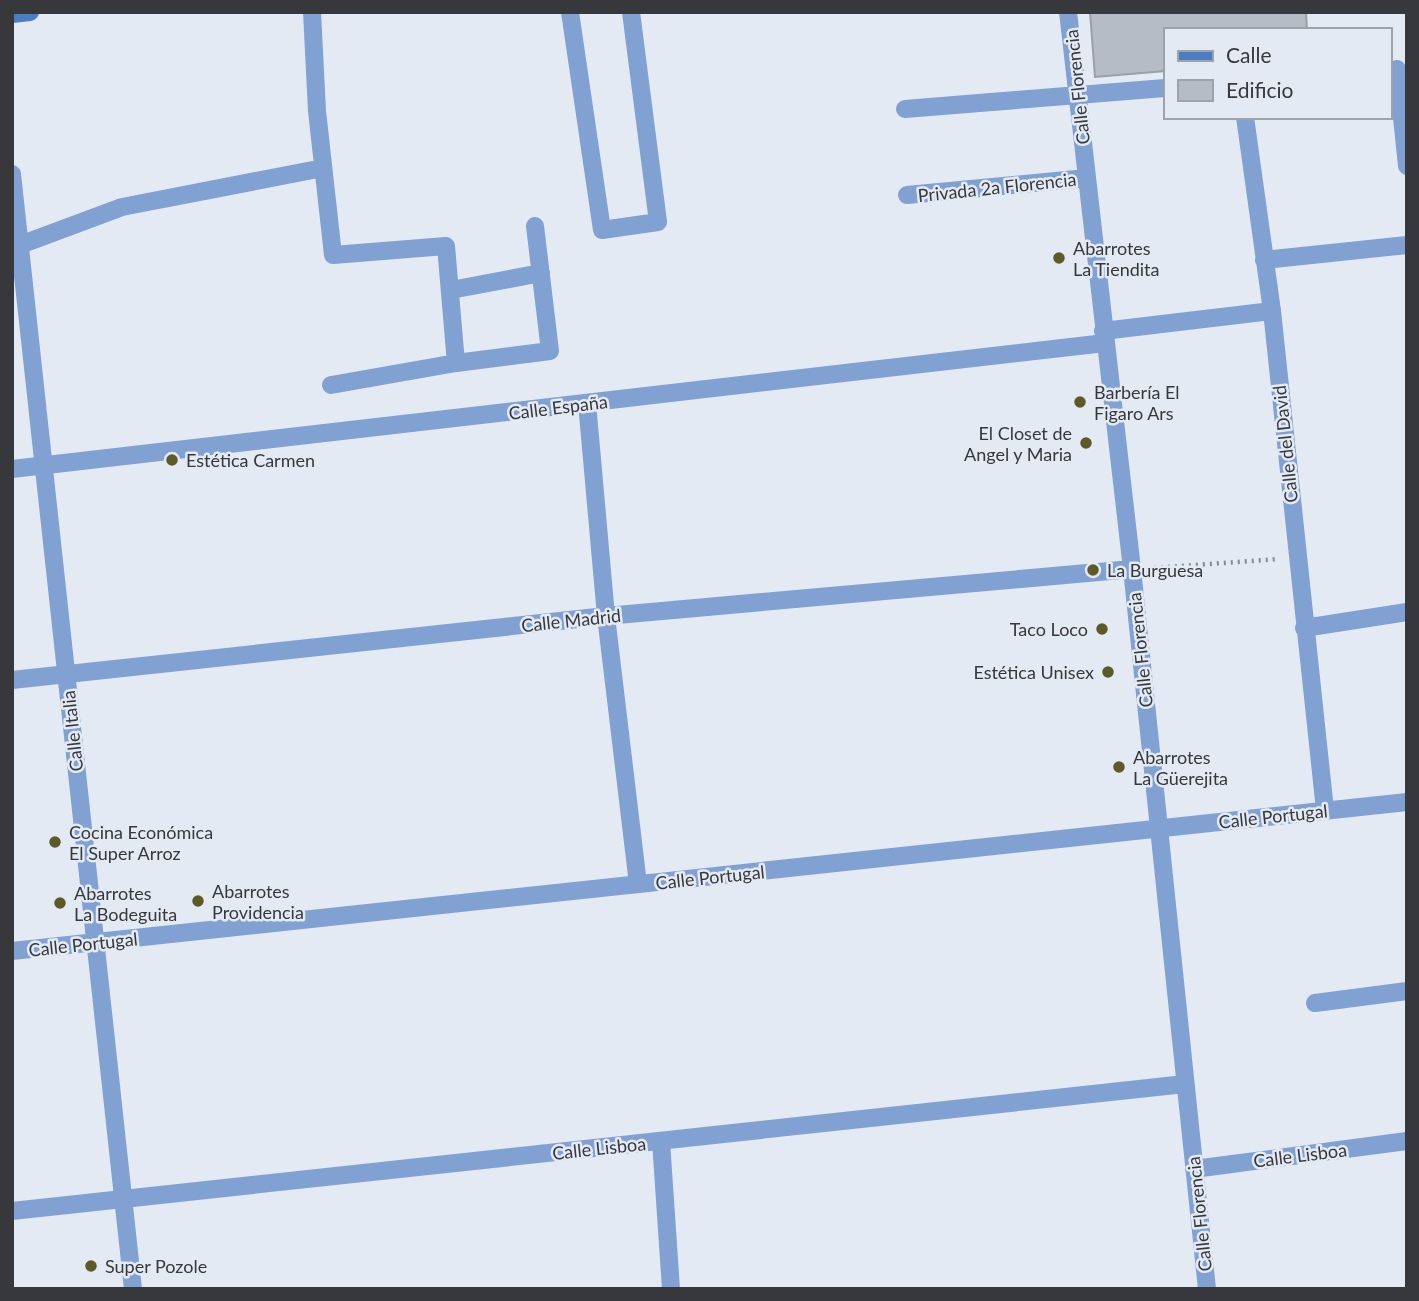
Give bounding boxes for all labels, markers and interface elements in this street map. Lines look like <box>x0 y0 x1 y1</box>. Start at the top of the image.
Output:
street label: Calle Florencia <box>1060 28 1094 146</box>
legend <box>1164 28 1391 119</box>
text: Calle <box>1226 42 1271 67</box>
text: Edificio <box>1226 77 1294 102</box>
street label: Privada 2a Florencia <box>917 168 1077 206</box>
place label: Abarrotes La Tiendita <box>1073 237 1160 280</box>
marker: Abarrotes La Tiendita <box>1051 250 1067 266</box>
place label: Barbería El Figaro Ars <box>1094 381 1180 424</box>
street label: Calle del David <box>1268 384 1302 504</box>
street label: Calle España <box>507 390 609 424</box>
marker: Barbería El Figaro Ars <box>1072 394 1088 410</box>
place label: El Closet de Angel y Maria <box>964 422 1072 465</box>
marker: El Closet de Angel y Maria <box>1078 435 1094 451</box>
place label: Estética Carmen <box>186 449 315 471</box>
marker: Estética Carmen <box>164 452 180 468</box>
place label: La Burguesa <box>1107 559 1203 581</box>
marker: La Burguesa <box>1085 562 1101 578</box>
street label: Calle Florencia <box>1123 591 1157 709</box>
street label: Calle Madrid <box>520 604 622 636</box>
place label: Taco Loco <box>1010 618 1088 640</box>
marker: Taco Loco <box>1094 621 1110 637</box>
place label: Estética Unisex <box>973 661 1094 683</box>
marker: Estética Unisex <box>1100 664 1116 680</box>
street label: Calle Italia <box>57 689 87 773</box>
place label: Abarrotes La Güerejita <box>1133 746 1228 789</box>
marker: Abarrotes La Güerejita <box>1111 759 1127 775</box>
street label: Calle Portugal <box>1217 799 1329 833</box>
place label: Cocina Económica El Super Arroz <box>69 821 213 864</box>
marker: Cocina Económica El Super Arroz <box>47 834 63 850</box>
street label: Calle Portugal <box>654 860 766 894</box>
place label: Abarrotes Providencia <box>212 880 304 923</box>
place label: Abarrotes La Bodeguita <box>74 882 177 925</box>
marker: Abarrotes Providencia <box>190 893 206 909</box>
marker: Abarrotes La Bodeguita <box>52 895 68 911</box>
street label: Calle Portugal <box>27 927 139 961</box>
street label: Calle Lisboa <box>551 1132 647 1164</box>
street label: Calle Lisboa <box>1252 1138 1348 1172</box>
street label: Calle Florencia <box>1182 1155 1216 1273</box>
place label: Super Pozole <box>105 1255 207 1277</box>
marker: Super Pozole <box>83 1258 99 1274</box>

